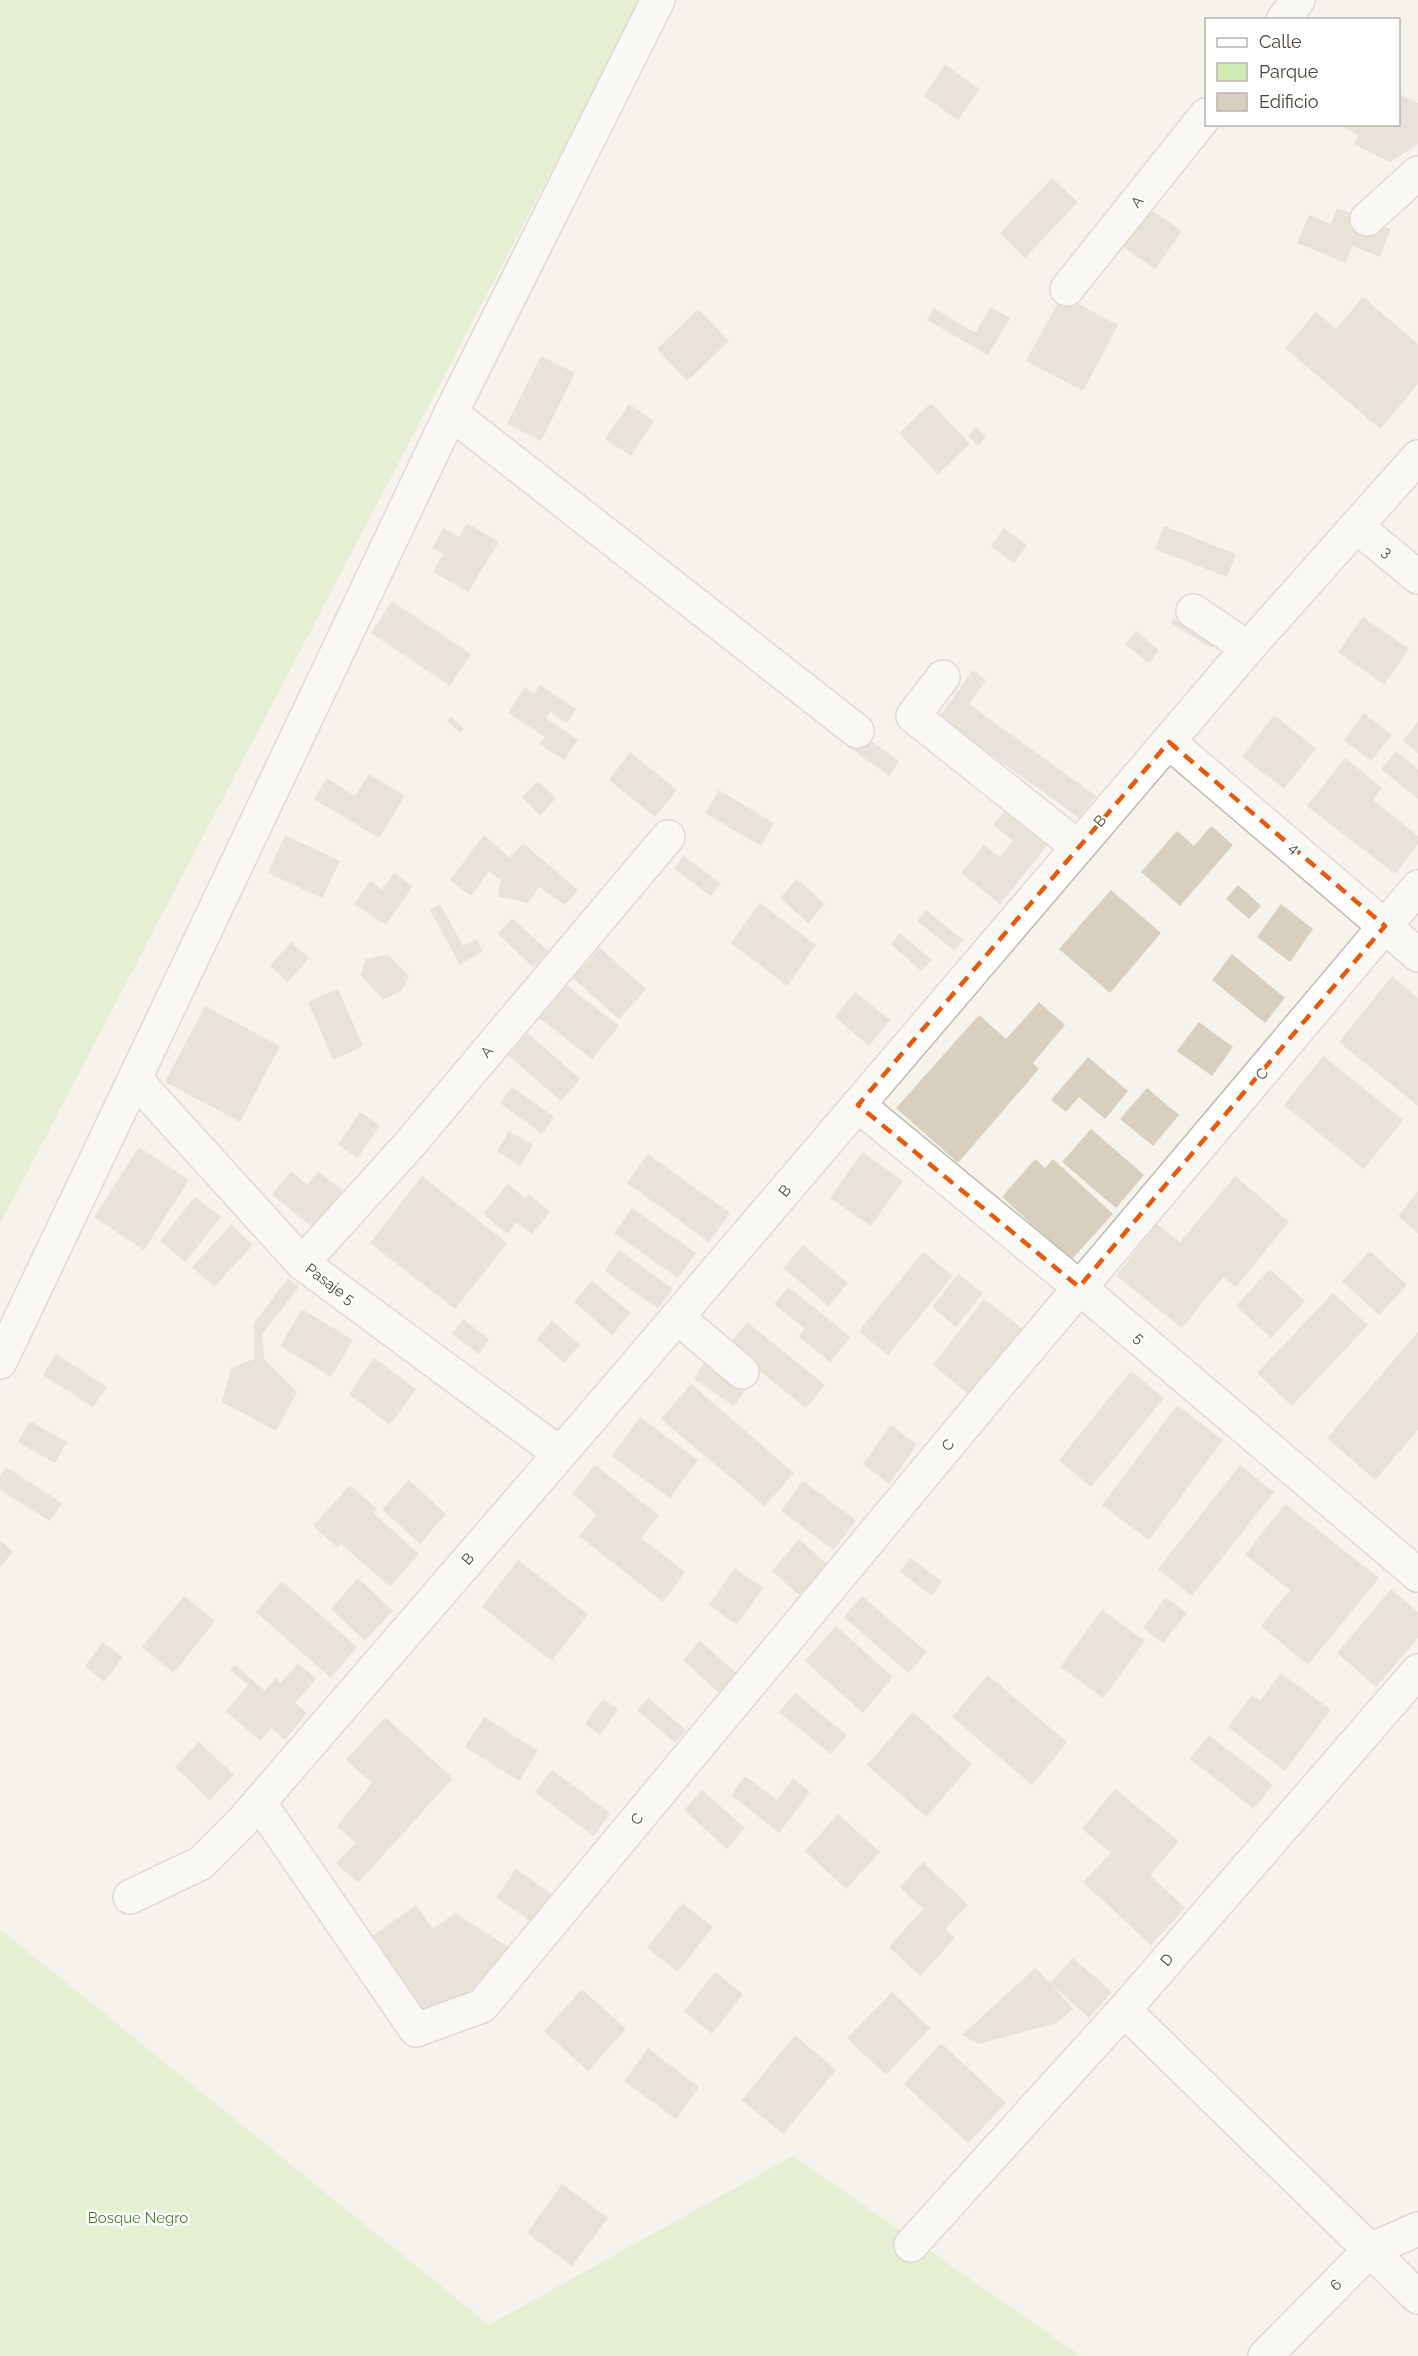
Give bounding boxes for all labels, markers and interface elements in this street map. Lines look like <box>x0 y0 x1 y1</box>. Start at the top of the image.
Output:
legend <box>1205 18 1400 126</box>
text: Calle <box>1259 31 1302 52</box>
text: Parque <box>1259 61 1319 82</box>
text: Edificio <box>1259 91 1319 112</box>
street label: A <box>1127 192 1147 212</box>
street label: 3 <box>1378 543 1396 561</box>
street label: B <box>1090 811 1110 831</box>
street label: 4 <box>1285 838 1303 858</box>
street label: A <box>477 1042 497 1062</box>
street label: C <box>1252 1064 1272 1084</box>
street label: B <box>775 1181 795 1201</box>
street label: Pasaje 5 <box>302 1260 358 1308</box>
street label: 5 <box>1130 1329 1148 1347</box>
street label: C <box>938 1435 958 1455</box>
street label: B <box>458 1549 478 1569</box>
street label: C <box>627 1809 647 1829</box>
street label: D <box>1157 1950 1177 1970</box>
park label: Bosque Negro <box>88 2209 188 2227</box>
street label: 6 <box>1326 2275 1346 2295</box>

